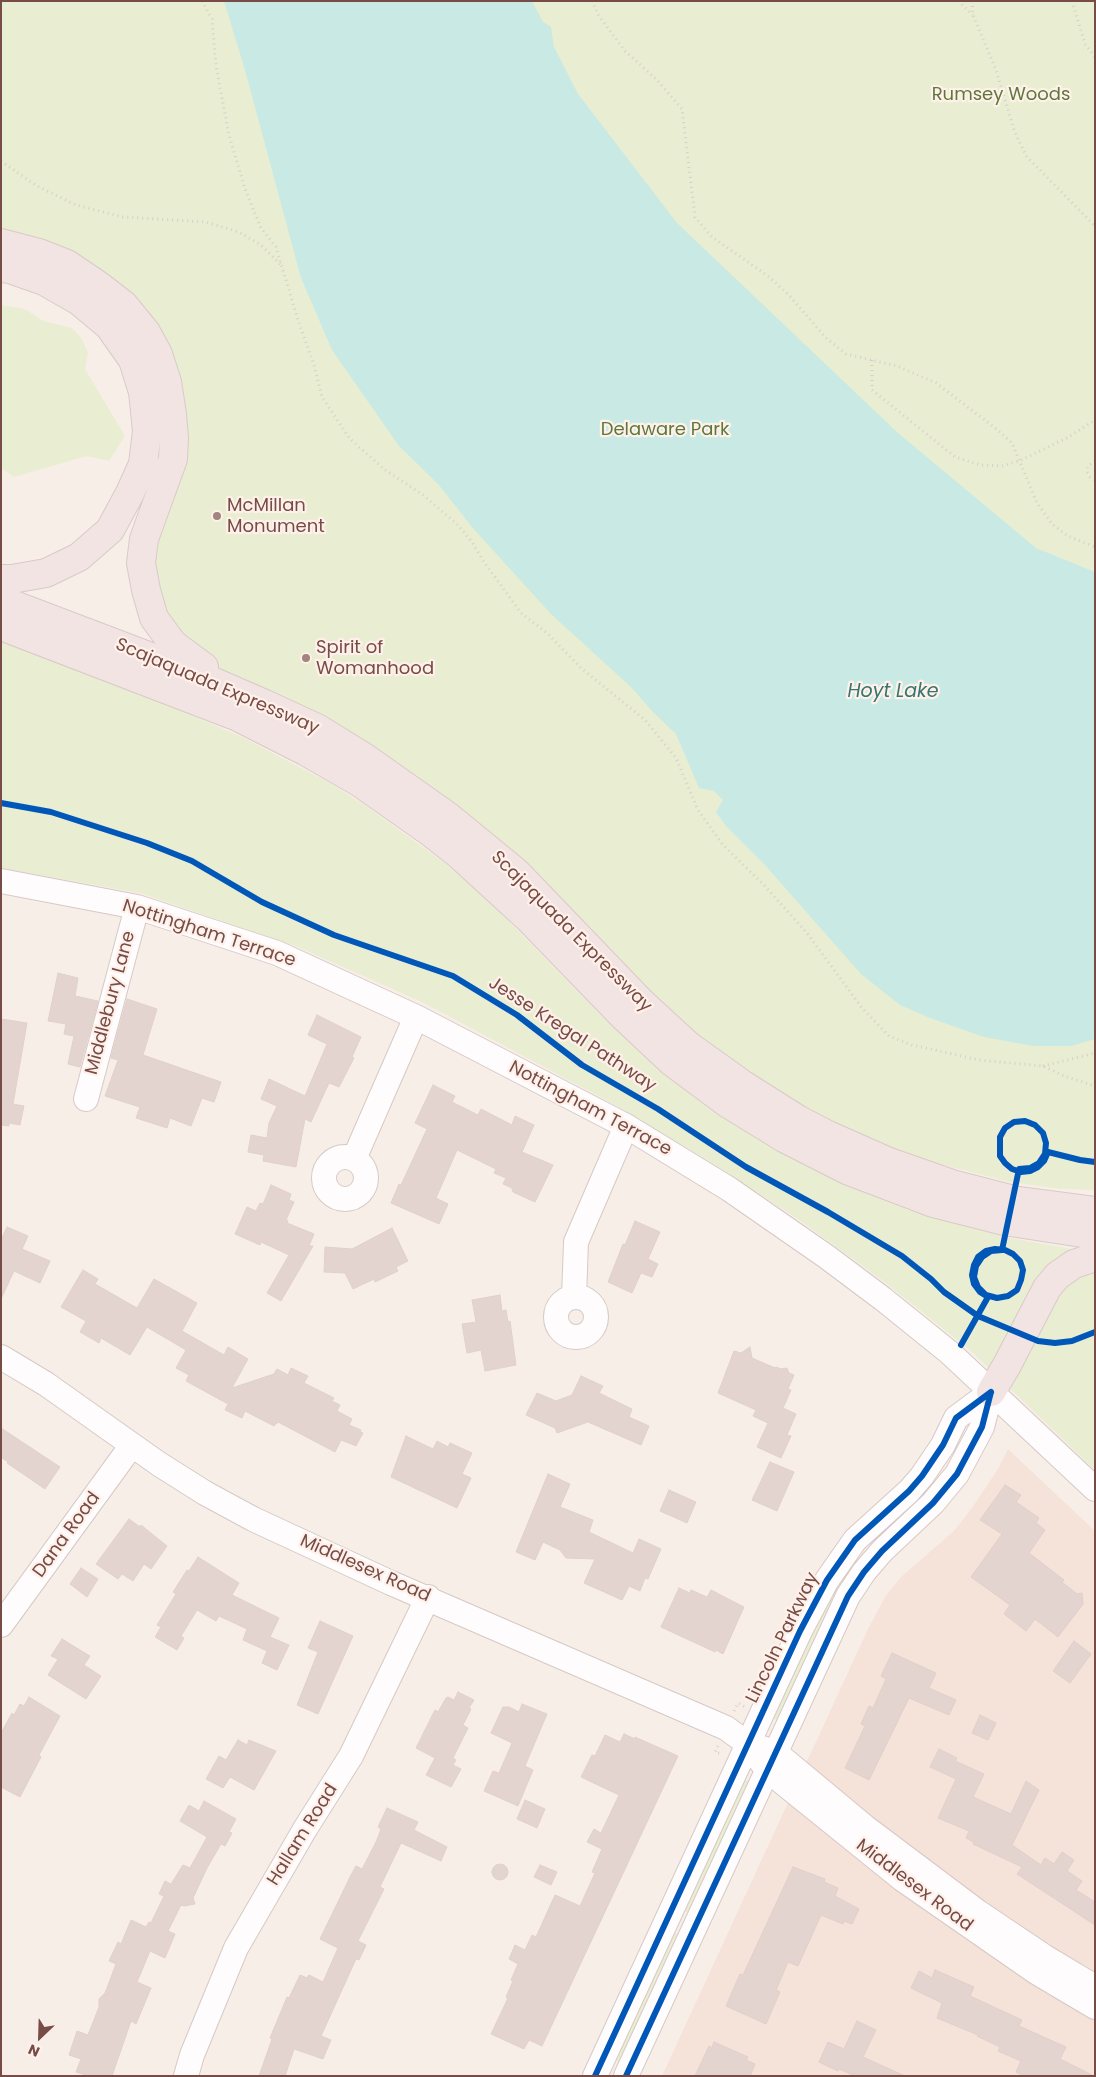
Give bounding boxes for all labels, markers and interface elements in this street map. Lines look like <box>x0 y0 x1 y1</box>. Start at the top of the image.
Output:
park label: Rumsey Woods <box>932 84 1070 106</box>
park label: Delaware Park <box>601 419 729 441</box>
place label: McMillan Monument <box>227 495 325 538</box>
marker: McMillan Monument <box>211 510 223 522</box>
street label: Scajaquada Expressway <box>112 634 322 740</box>
place label: Spirit of Womanhood <box>316 637 434 680</box>
marker: Spirit of Womanhood <box>300 652 312 664</box>
water label: Hoyt Lake <box>847 681 939 703</box>
street label: Scajaquada Expressway <box>486 847 656 1017</box>
street label: Nottingham Terrace <box>120 896 298 972</box>
street label: Middlebury Lane <box>81 929 141 1077</box>
street label: Jesse Kregal Pathway <box>484 973 660 1097</box>
street label: Nottingham Terrace <box>505 1057 675 1161</box>
street label: Dana Road <box>29 1488 105 1582</box>
street label: Middlesex Road <box>296 1531 434 1607</box>
street label: Lincoln Parkway <box>742 1569 824 1707</box>
street label: Hallam Road <box>263 1780 343 1890</box>
street label: Middlesex Road <box>851 1835 977 1937</box>
north arrow <box>15 2012 65 2062</box>
text: N <box>25 2039 43 2062</box>

